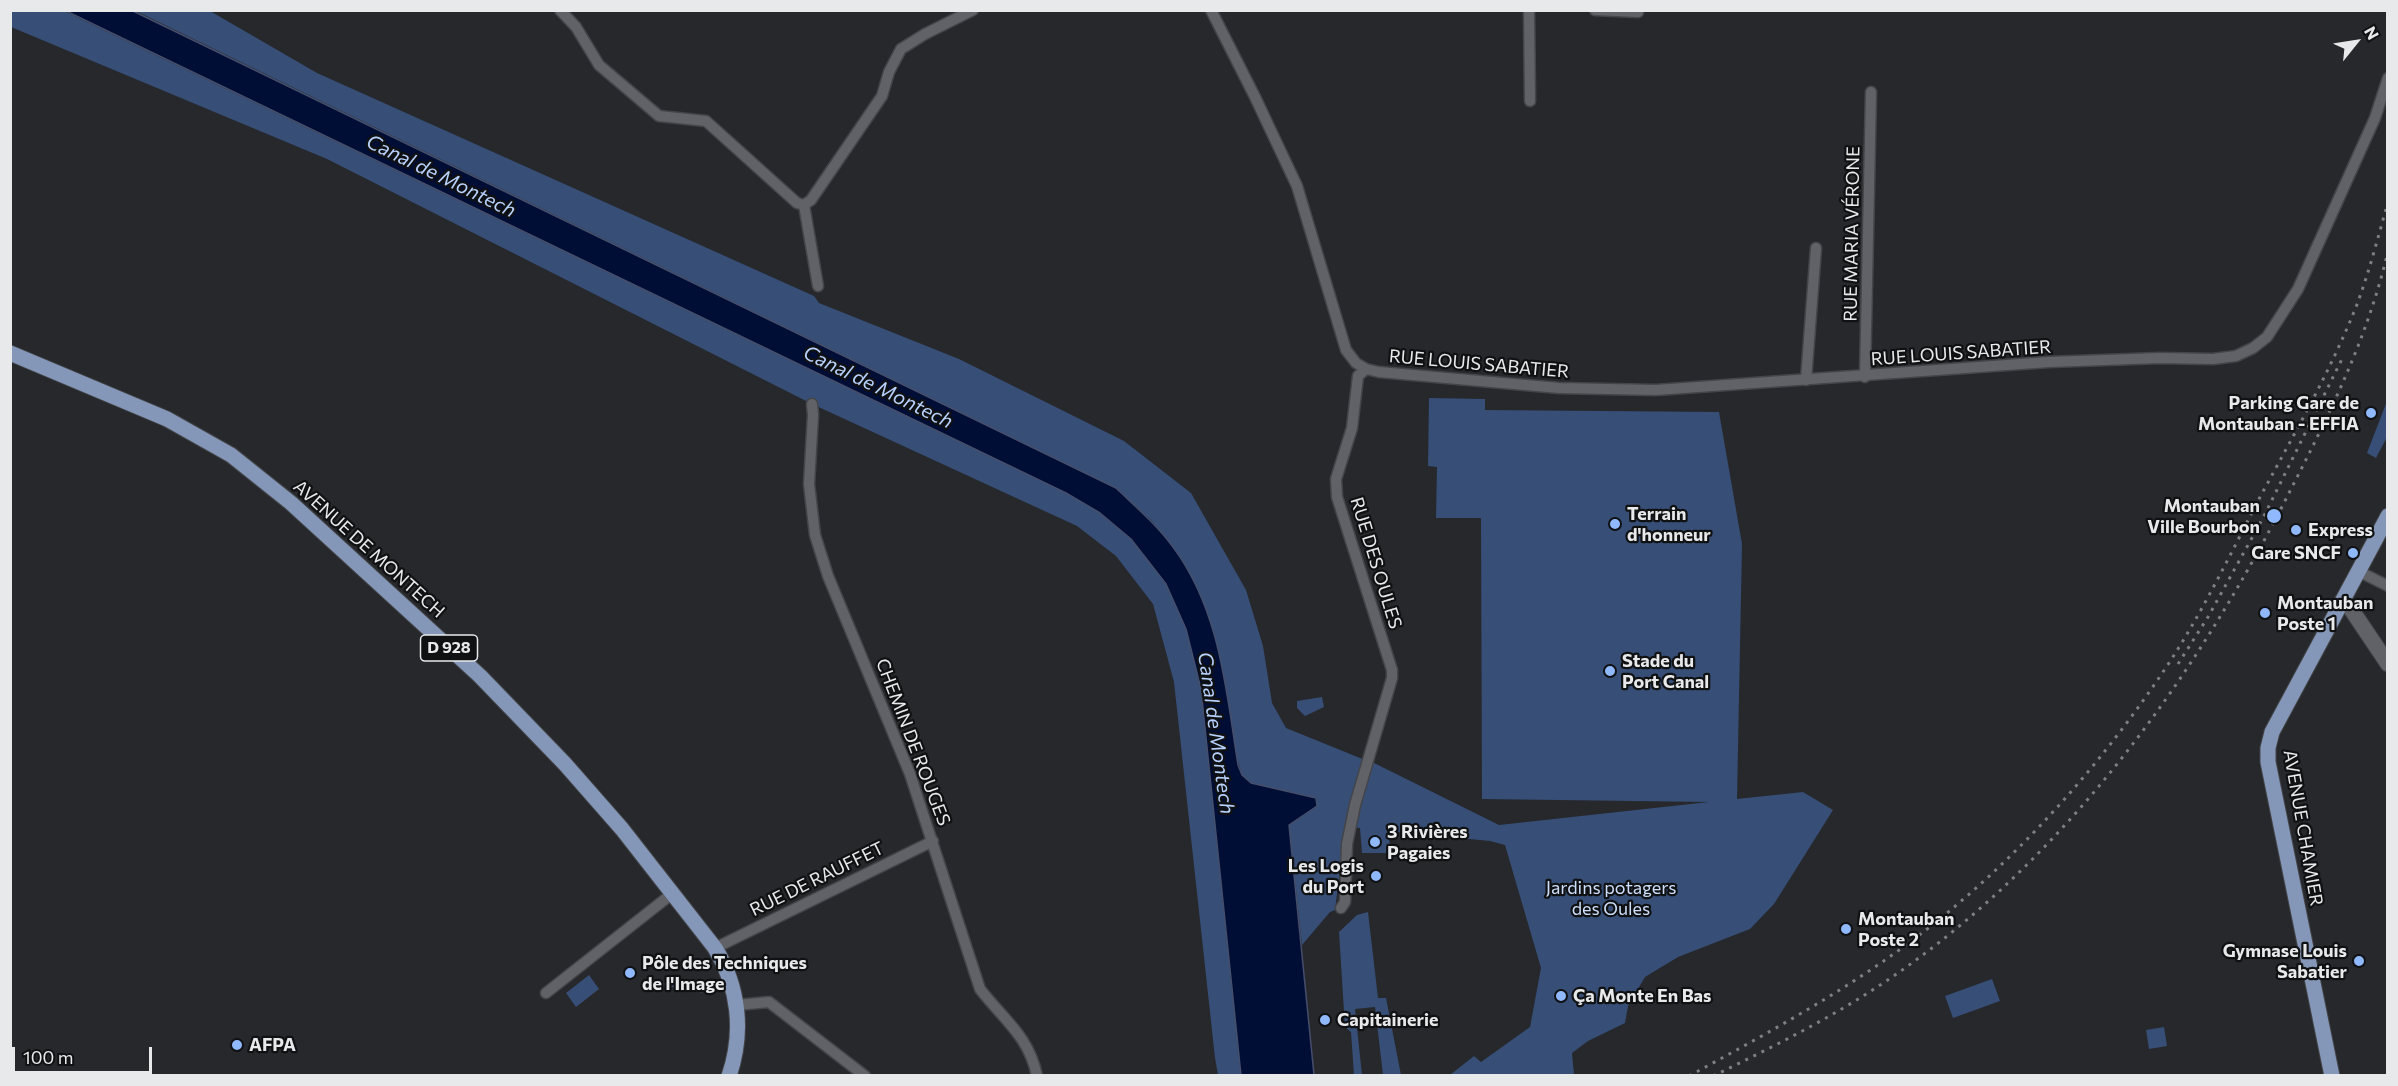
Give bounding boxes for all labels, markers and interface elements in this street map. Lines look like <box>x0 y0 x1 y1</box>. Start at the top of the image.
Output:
north arrow <box>2326 12 2386 72</box>
text: N <box>2361 23 2383 43</box>
water label: Canal de Montech <box>362 129 520 223</box>
street label: RUE MARIA VÉRONE <box>1840 146 1864 322</box>
street label: RUE LOUIS SABATIER <box>1870 336 2052 370</box>
water label: Canal de Montech <box>799 340 957 434</box>
street label: RUE LOUIS SABATIER <box>1388 345 1570 383</box>
place label: Parking Gare de Montauban - EFFIA <box>2198 392 2359 434</box>
marker: Parking Gare de Montauban - EFFIA <box>2364 406 2378 420</box>
street label: AVENUE DE MONTECH <box>289 476 449 622</box>
street label: RUE DES OULES <box>1346 495 1406 631</box>
place label: Montauban Ville Bourbon <box>2147 495 2260 538</box>
place label: Terrain d'honneur <box>1627 503 1711 546</box>
marker: Montauban Ville Bourbon <box>2265 507 2283 525</box>
marker: Terrain d'honneur <box>1608 517 1622 531</box>
place label: Express <box>2308 519 2373 541</box>
marker: Express <box>2289 523 2303 537</box>
place label: Gare SNCF <box>2251 542 2341 564</box>
marker: Gare SNCF <box>2346 546 2360 560</box>
place label: Montauban Poste 1 <box>2277 592 2373 634</box>
marker: Montauban Poste 1 <box>2258 606 2272 620</box>
road number: D 928 <box>420 635 478 661</box>
water label: Canal de Montech <box>1193 650 1239 816</box>
place label: Stade du Port Canal <box>1622 650 1709 692</box>
street label: CHEMIN DE ROUGES <box>871 655 955 829</box>
marker: Stade du Port Canal <box>1603 664 1617 678</box>
street label: AVENUE CHAMIER <box>2279 748 2327 908</box>
place label: 3 Rivières Pagaies <box>1387 821 1468 864</box>
marker: 3 Rivières Pagaies <box>1368 835 1382 849</box>
street label: RUE DE RAUFFET <box>747 837 887 921</box>
place label: Les Logis du Port <box>1288 855 1364 898</box>
marker: Les Logis du Port <box>1369 869 1383 883</box>
park label: Jardins potagers des Oules <box>1546 877 1676 920</box>
place label: Montauban Poste 2 <box>1858 908 1954 950</box>
marker: Montauban Poste 2 <box>1839 922 1853 936</box>
place label: Gymnase Louis Sabatier <box>2223 940 2347 982</box>
place label: Pôle des Techniques de l'Image <box>642 952 807 994</box>
marker: Gymnase Louis Sabatier <box>2352 954 2366 968</box>
marker: Pôle des Techniques de l'Image <box>623 966 637 980</box>
place label: Ça Monte En Bas <box>1573 985 1711 1007</box>
marker: Ça Monte En Bas <box>1554 989 1568 1003</box>
place label: Capitainerie <box>1337 1009 1438 1031</box>
marker: Capitainerie <box>1318 1013 1332 1027</box>
place label: AFPA <box>249 1034 296 1056</box>
scale bar <box>15 1035 154 1073</box>
marker: AFPA <box>230 1038 244 1052</box>
text: 100 m <box>23 1046 73 1068</box>

